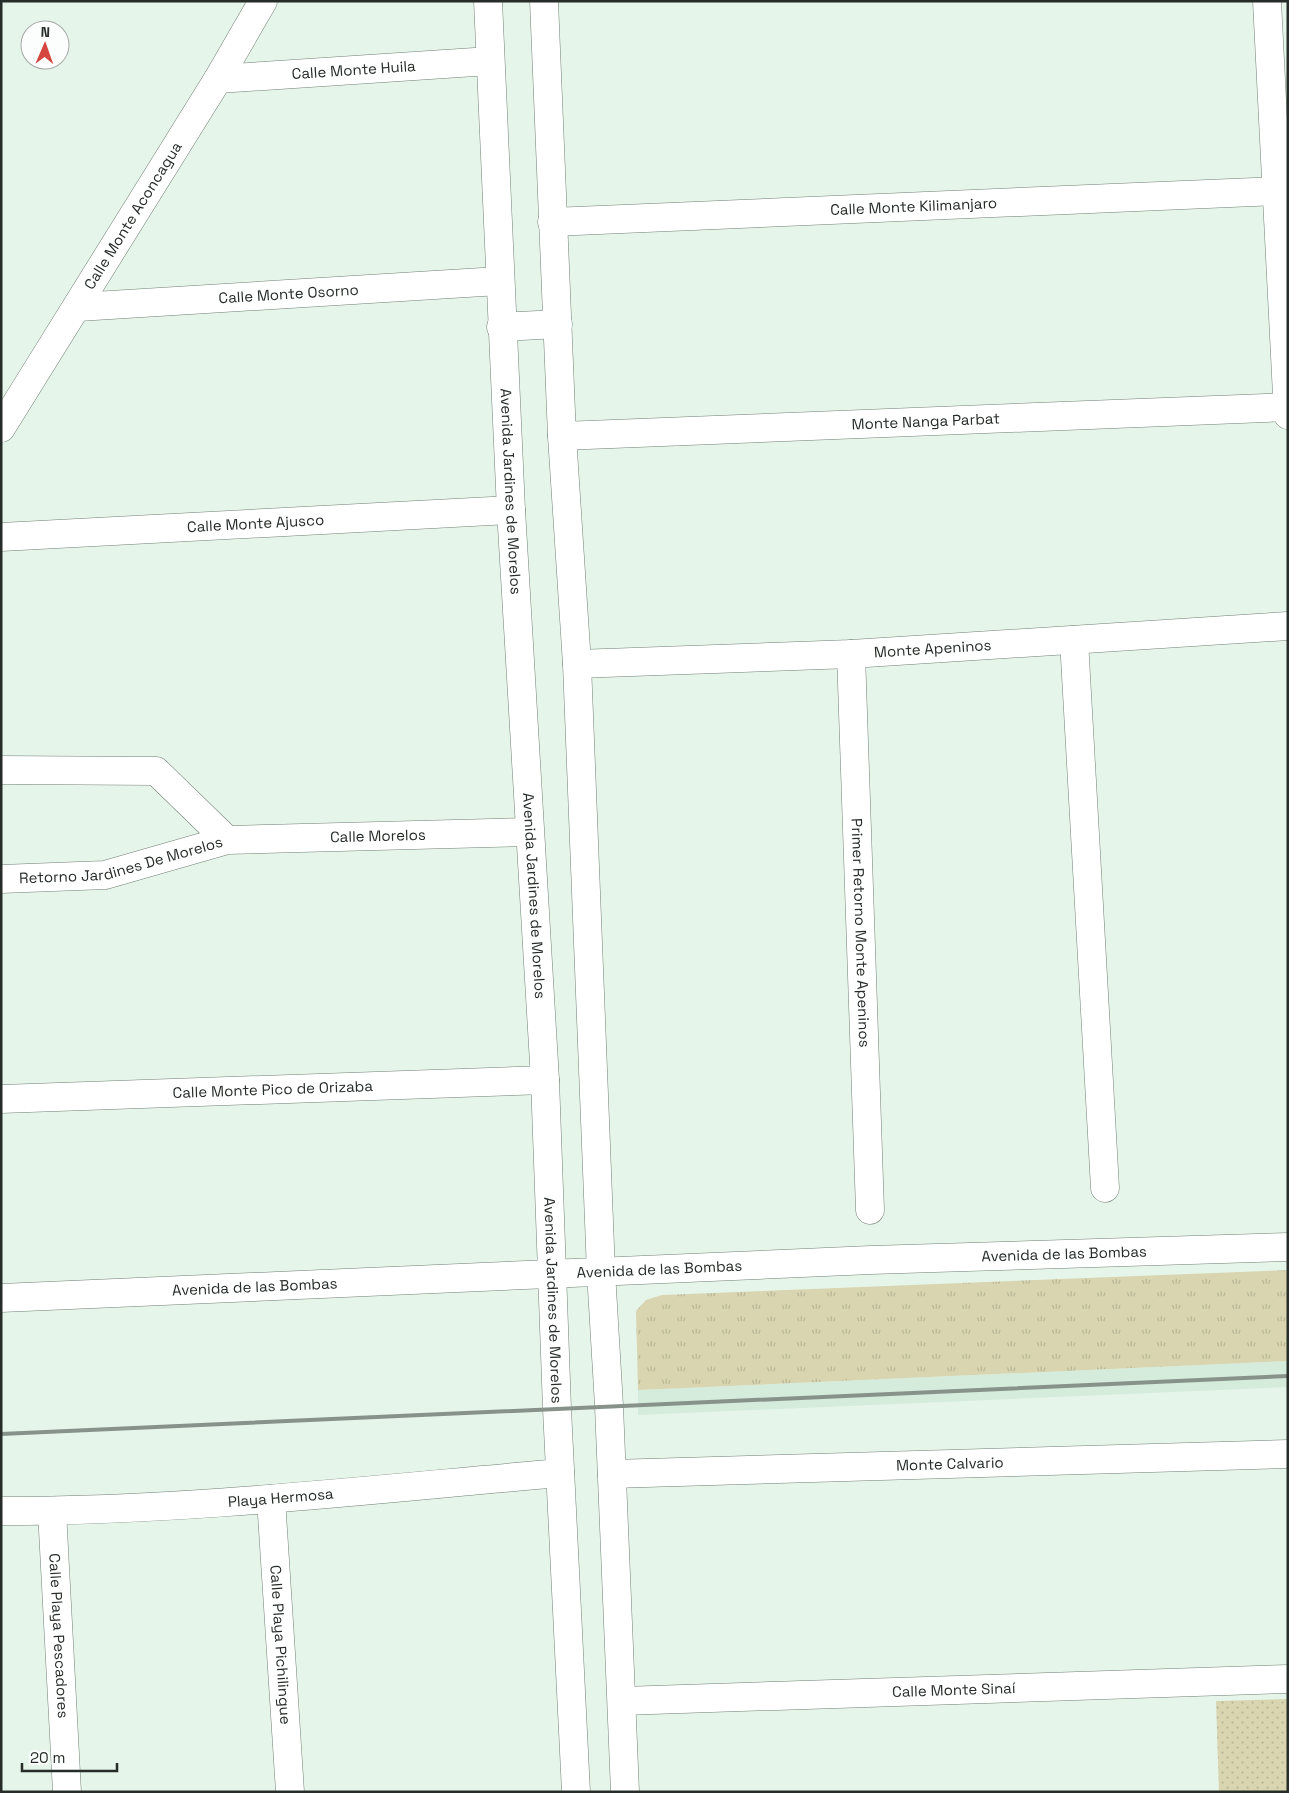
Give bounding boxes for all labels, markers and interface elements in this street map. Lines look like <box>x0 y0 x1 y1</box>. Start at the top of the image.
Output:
north arrow <box>20 20 70 70</box>
text: N <box>40 23 50 41</box>
street label: Calle Monte Huila <box>291 56 417 83</box>
street label: Calle Monte Aconcagua <box>79 138 186 293</box>
street label: Calle Monte Kilimanjaro <box>830 193 998 219</box>
street label: Calle Monte Osorno <box>218 280 359 307</box>
street label: Avenida Jardines de Morelos <box>497 388 526 595</box>
street label: Monte Nanga Parbat <box>851 409 1000 433</box>
street label: Calle Monte Ajusco <box>187 510 325 536</box>
street label: Monte Apeninos <box>873 635 992 662</box>
street label: Avenida Jardines de Morelos <box>519 792 550 1000</box>
street label: Primer Retorno Monte Apeninos <box>848 818 874 1048</box>
street label: Calle Morelos <box>330 825 426 846</box>
street label: Retorno Jardines De Morelos <box>19 832 225 887</box>
street label: Calle Monte Pico de Orizaba <box>172 1076 374 1102</box>
street label: Avenida Jardines de Morelos <box>540 1197 567 1404</box>
street label: Avenida de las Bombas <box>981 1241 1147 1266</box>
street label: Avenida de las Bombas <box>576 1256 743 1282</box>
street label: Avenida de las Bombas <box>172 1273 338 1300</box>
street label: Monte Calvario <box>896 1452 1004 1475</box>
street label: Playa Hermosa <box>227 1484 335 1511</box>
street label: Calle Playa Pescadores <box>45 1553 73 1719</box>
street label: Calle Playa Pichilingue <box>266 1564 296 1725</box>
street label: Calle Monte Sinaí <box>892 1678 1016 1701</box>
scale bar <box>22 1740 118 1772</box>
text: 20 m <box>30 1748 65 1767</box>

